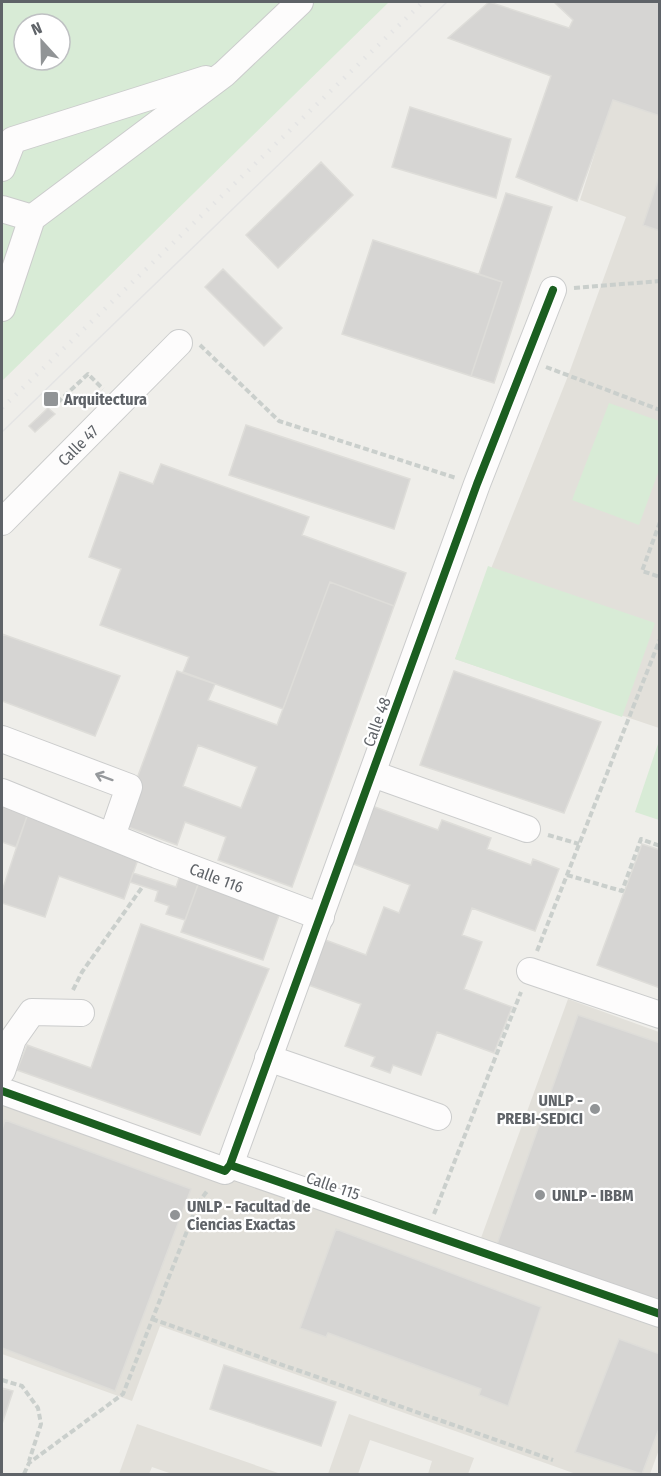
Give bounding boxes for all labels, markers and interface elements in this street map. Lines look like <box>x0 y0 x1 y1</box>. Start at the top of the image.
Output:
north arrow <box>12 12 72 72</box>
text: N <box>29 18 45 39</box>
marker: Arquitectura <box>42 390 60 408</box>
place label: Arquitectura <box>63 390 147 409</box>
street label: Calle 47 <box>54 421 103 470</box>
street label: Calle 48 <box>359 695 395 749</box>
one-way arrow <box>95 771 114 782</box>
street label: Calle 116 <box>187 859 246 896</box>
place label: UNLP - PREBI-SEDICI <box>497 1091 583 1128</box>
marker: UNLP - PREBI-SEDICI <box>588 1102 602 1116</box>
street label: Calle 115 <box>304 1168 362 1204</box>
place label: UNLP - IBBM <box>552 1186 634 1205</box>
marker: UNLP - IBBM <box>533 1188 547 1202</box>
place label: UNLP - Facultad de Ciencias Exactas <box>187 1197 311 1234</box>
marker: UNLP - Facultad de Ciencias Exactas <box>168 1208 182 1222</box>

